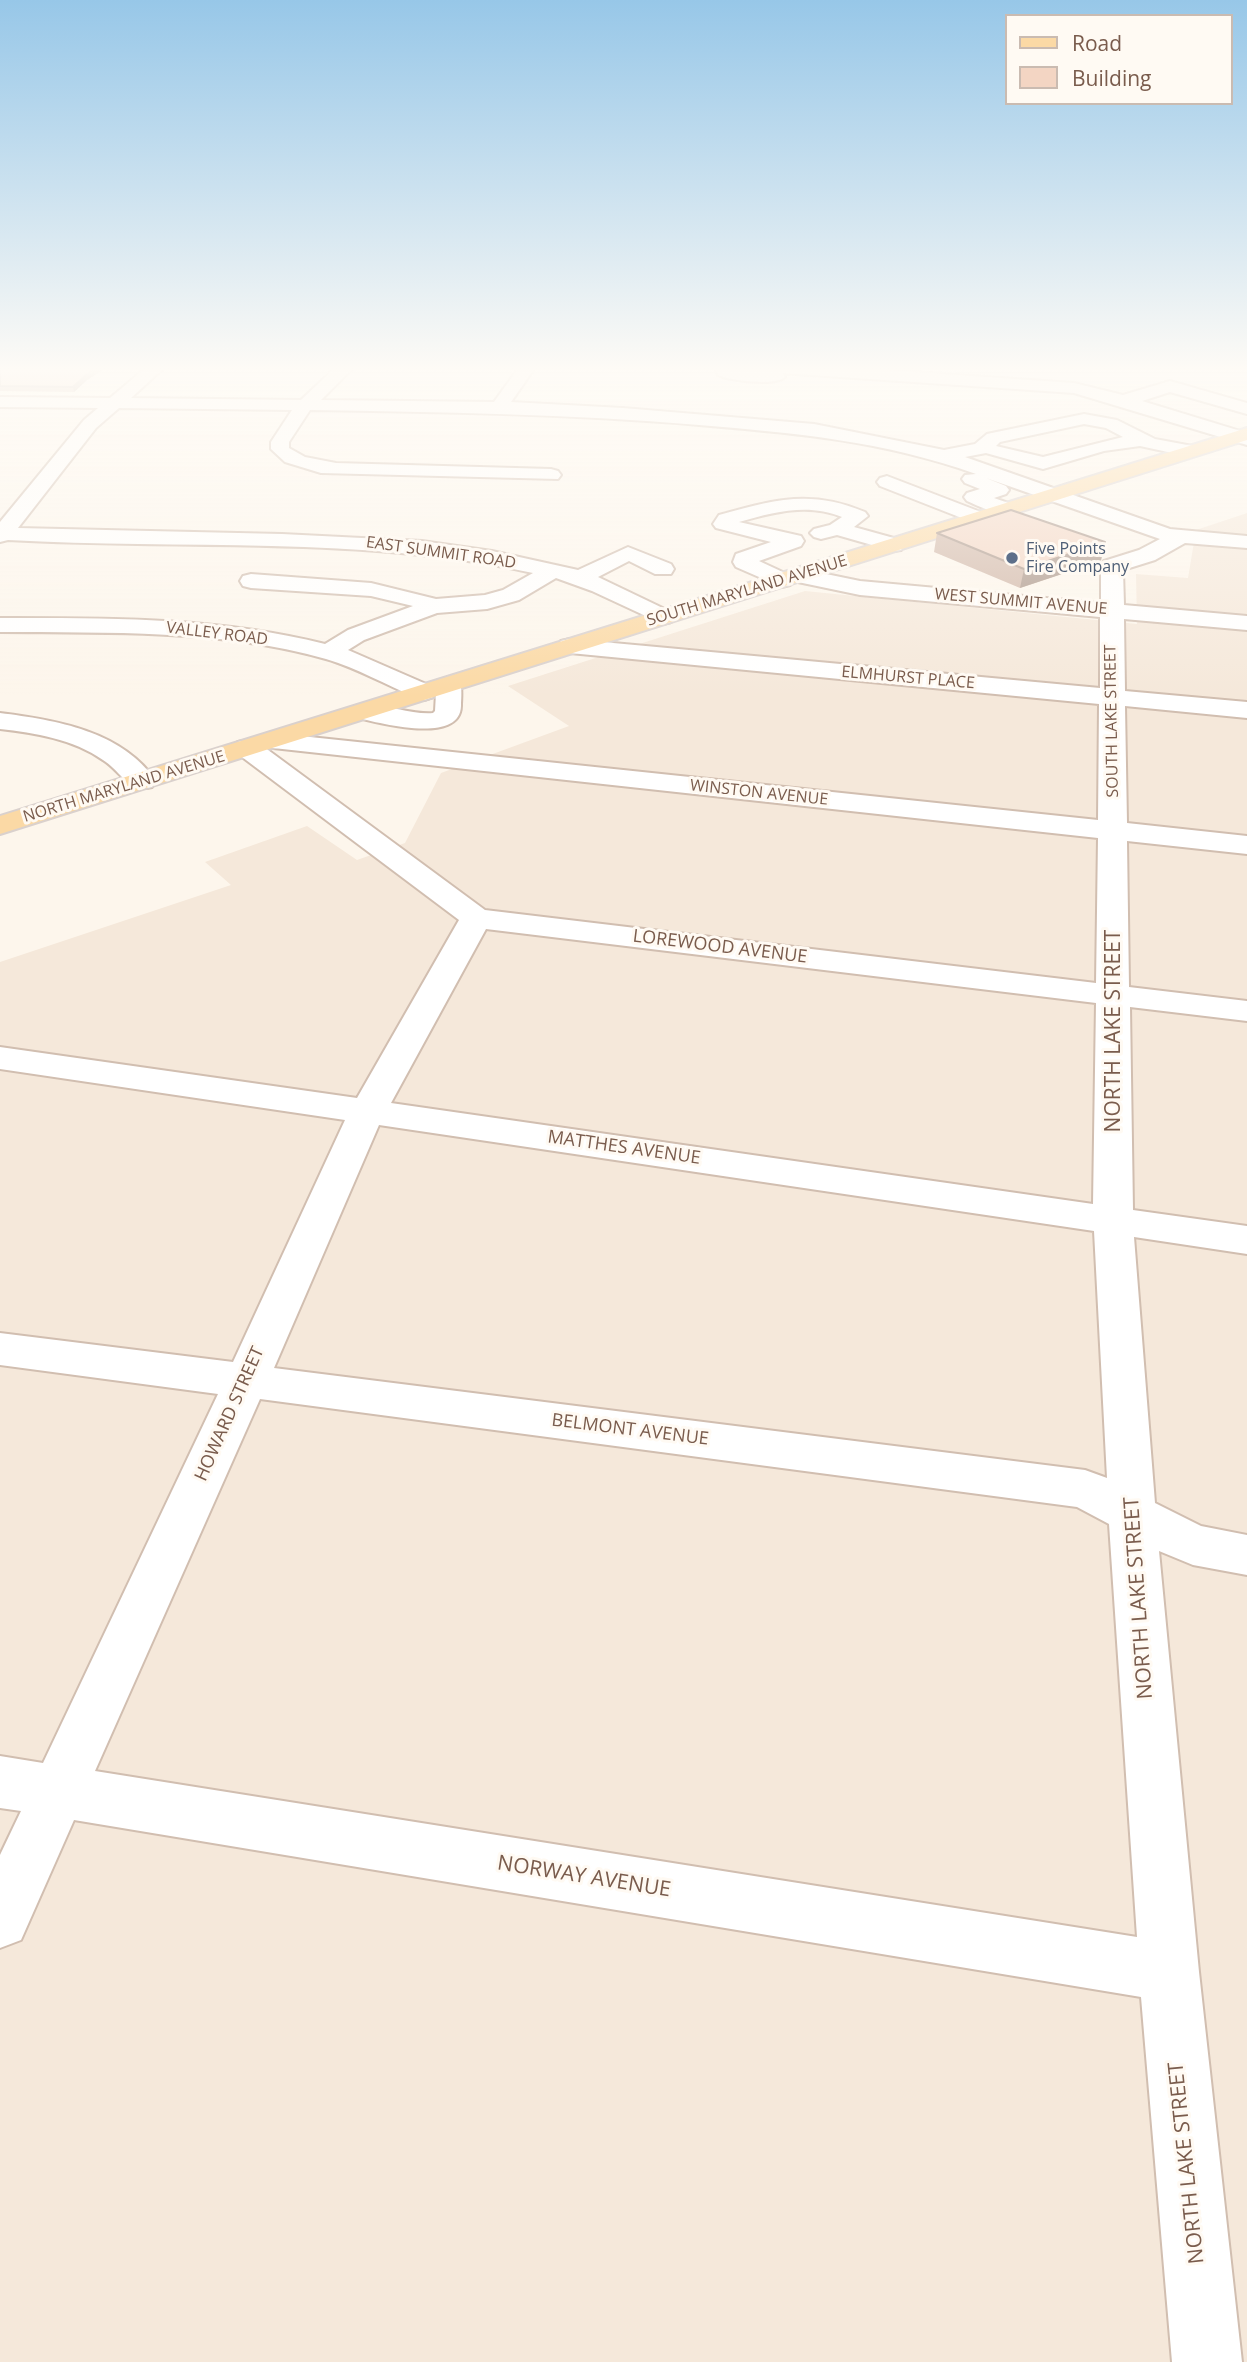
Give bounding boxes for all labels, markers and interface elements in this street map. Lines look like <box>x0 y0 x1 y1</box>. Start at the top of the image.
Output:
legend <box>1006 14 1233 105</box>
text: Road <box>1072 29 1122 57</box>
text: Building <box>1072 64 1151 92</box>
street label: EAST SUMMIT ROAD <box>365 533 517 573</box>
place label: Five Points Fire Company <box>1026 539 1129 577</box>
marker: Five Points Fire Company <box>1004 550 1020 566</box>
street label: SOUTH MARYLAND AVENUE <box>645 551 849 631</box>
street label: WEST SUMMIT AVENUE <box>934 585 1108 619</box>
street label: VALLEY ROAD <box>165 618 269 650</box>
street label: SOUTH LAKE STREET <box>1101 644 1123 798</box>
street label: ELMHURST PLACE <box>841 663 975 693</box>
street label: NORTH MARYLAND AVENUE <box>21 747 227 827</box>
street label: WINSTON AVENUE <box>689 776 829 810</box>
street label: LOREWOOD AVENUE <box>632 926 808 968</box>
street label: NORTH LAKE STREET <box>1101 930 1127 1132</box>
street label: MATTHES AVENUE <box>546 1127 702 1169</box>
street label: HOWARD STREET <box>191 1343 269 1485</box>
street label: BELMONT AVENUE <box>550 1410 710 1450</box>
street label: NORTH LAKE STREET <box>1119 1496 1159 1700</box>
street label: NORWAY AVENUE <box>495 1851 673 1903</box>
street label: NORTH LAKE STREET <box>1164 2061 1210 2265</box>

